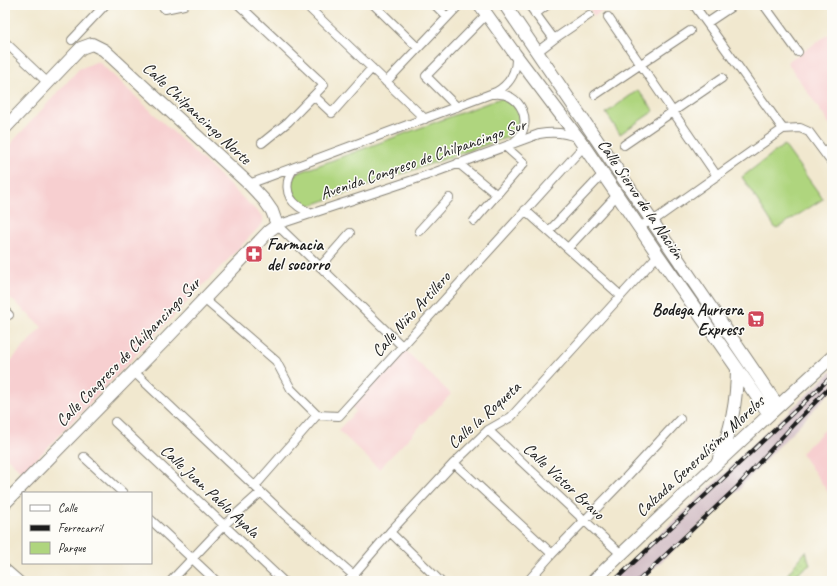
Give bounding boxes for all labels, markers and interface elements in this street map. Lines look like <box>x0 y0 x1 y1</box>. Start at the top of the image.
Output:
street label: Calle Chilpancingo Norte <box>138 57 257 170</box>
street label: Avenida Congreso de Chilpancingo Sur <box>317 113 530 204</box>
street label: Calle Siervo de la Nación <box>593 135 690 264</box>
place label: Farmacia del socorro <box>267 234 331 275</box>
pharmacy icon: Farmacia del socorro <box>244 244 264 264</box>
street label: Calle Niño Artillero <box>367 266 456 361</box>
street label: Calle Congreso de Chilpancingo Sur <box>51 272 206 431</box>
place label: Bodega Aurrera Express <box>652 299 745 340</box>
supermarket icon: Bodega Aurrera Express <box>746 309 766 329</box>
street label: Calle la Roqueta <box>443 376 526 453</box>
street label: Calzada Generalísimo Morelos <box>631 390 770 521</box>
street label: Calle Víctor Bravo <box>519 438 610 525</box>
street label: Calle Juan Pablo Ayala <box>156 440 265 543</box>
legend <box>22 492 152 564</box>
text: Calle <box>58 500 78 516</box>
text: Ferrocarril <box>58 520 104 536</box>
text: Parque <box>58 540 87 556</box>

